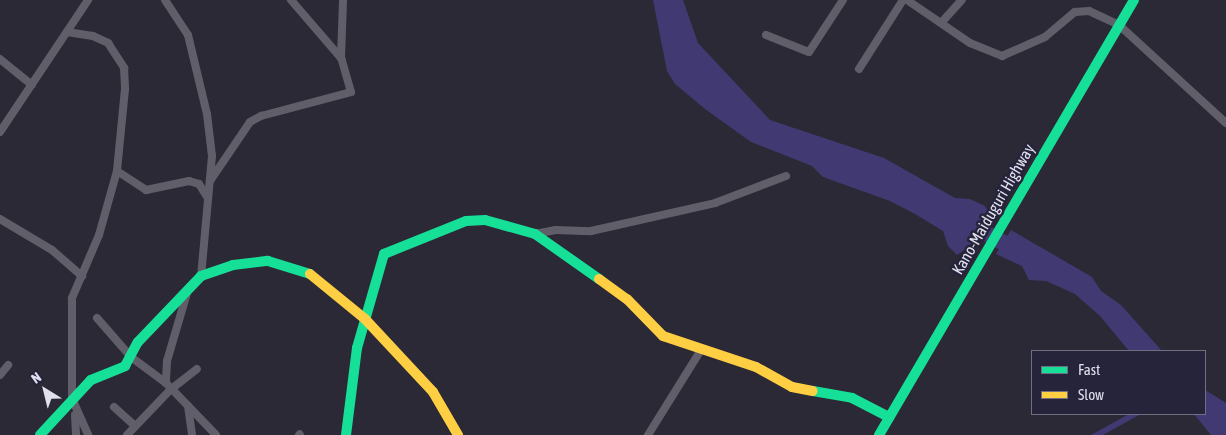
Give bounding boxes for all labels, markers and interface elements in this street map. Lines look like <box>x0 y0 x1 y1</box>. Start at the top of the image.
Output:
street label: Kano-Maiduguri Highway <box>948 140 1038 278</box>
legend <box>1031 350 1206 415</box>
text: Fast <box>1078 361 1100 378</box>
north arrow <box>20 365 70 415</box>
text: N <box>28 369 44 387</box>
text: Slow <box>1078 386 1104 403</box>

